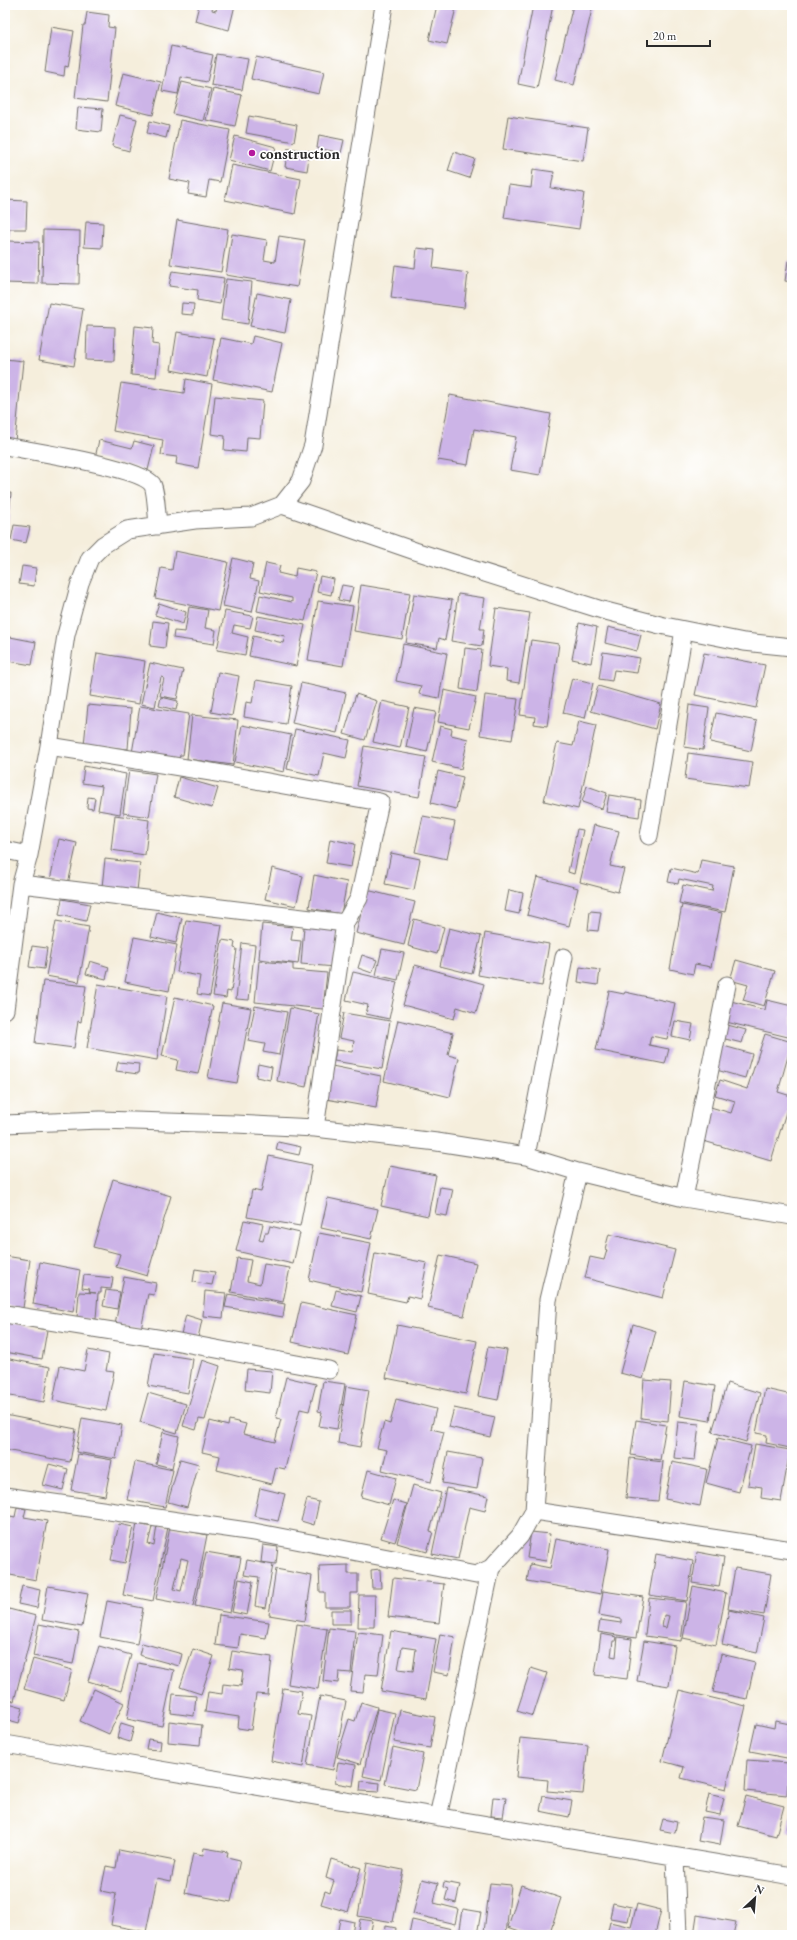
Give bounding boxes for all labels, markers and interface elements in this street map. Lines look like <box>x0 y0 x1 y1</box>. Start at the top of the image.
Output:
scale bar <box>647 22 710 48</box>
text: 20 m <box>653 28 677 44</box>
place label: construction <box>260 144 340 163</box>
marker: construction <box>247 148 257 158</box>
north arrow <box>735 1878 775 1918</box>
text: N <box>752 1881 767 1897</box>

